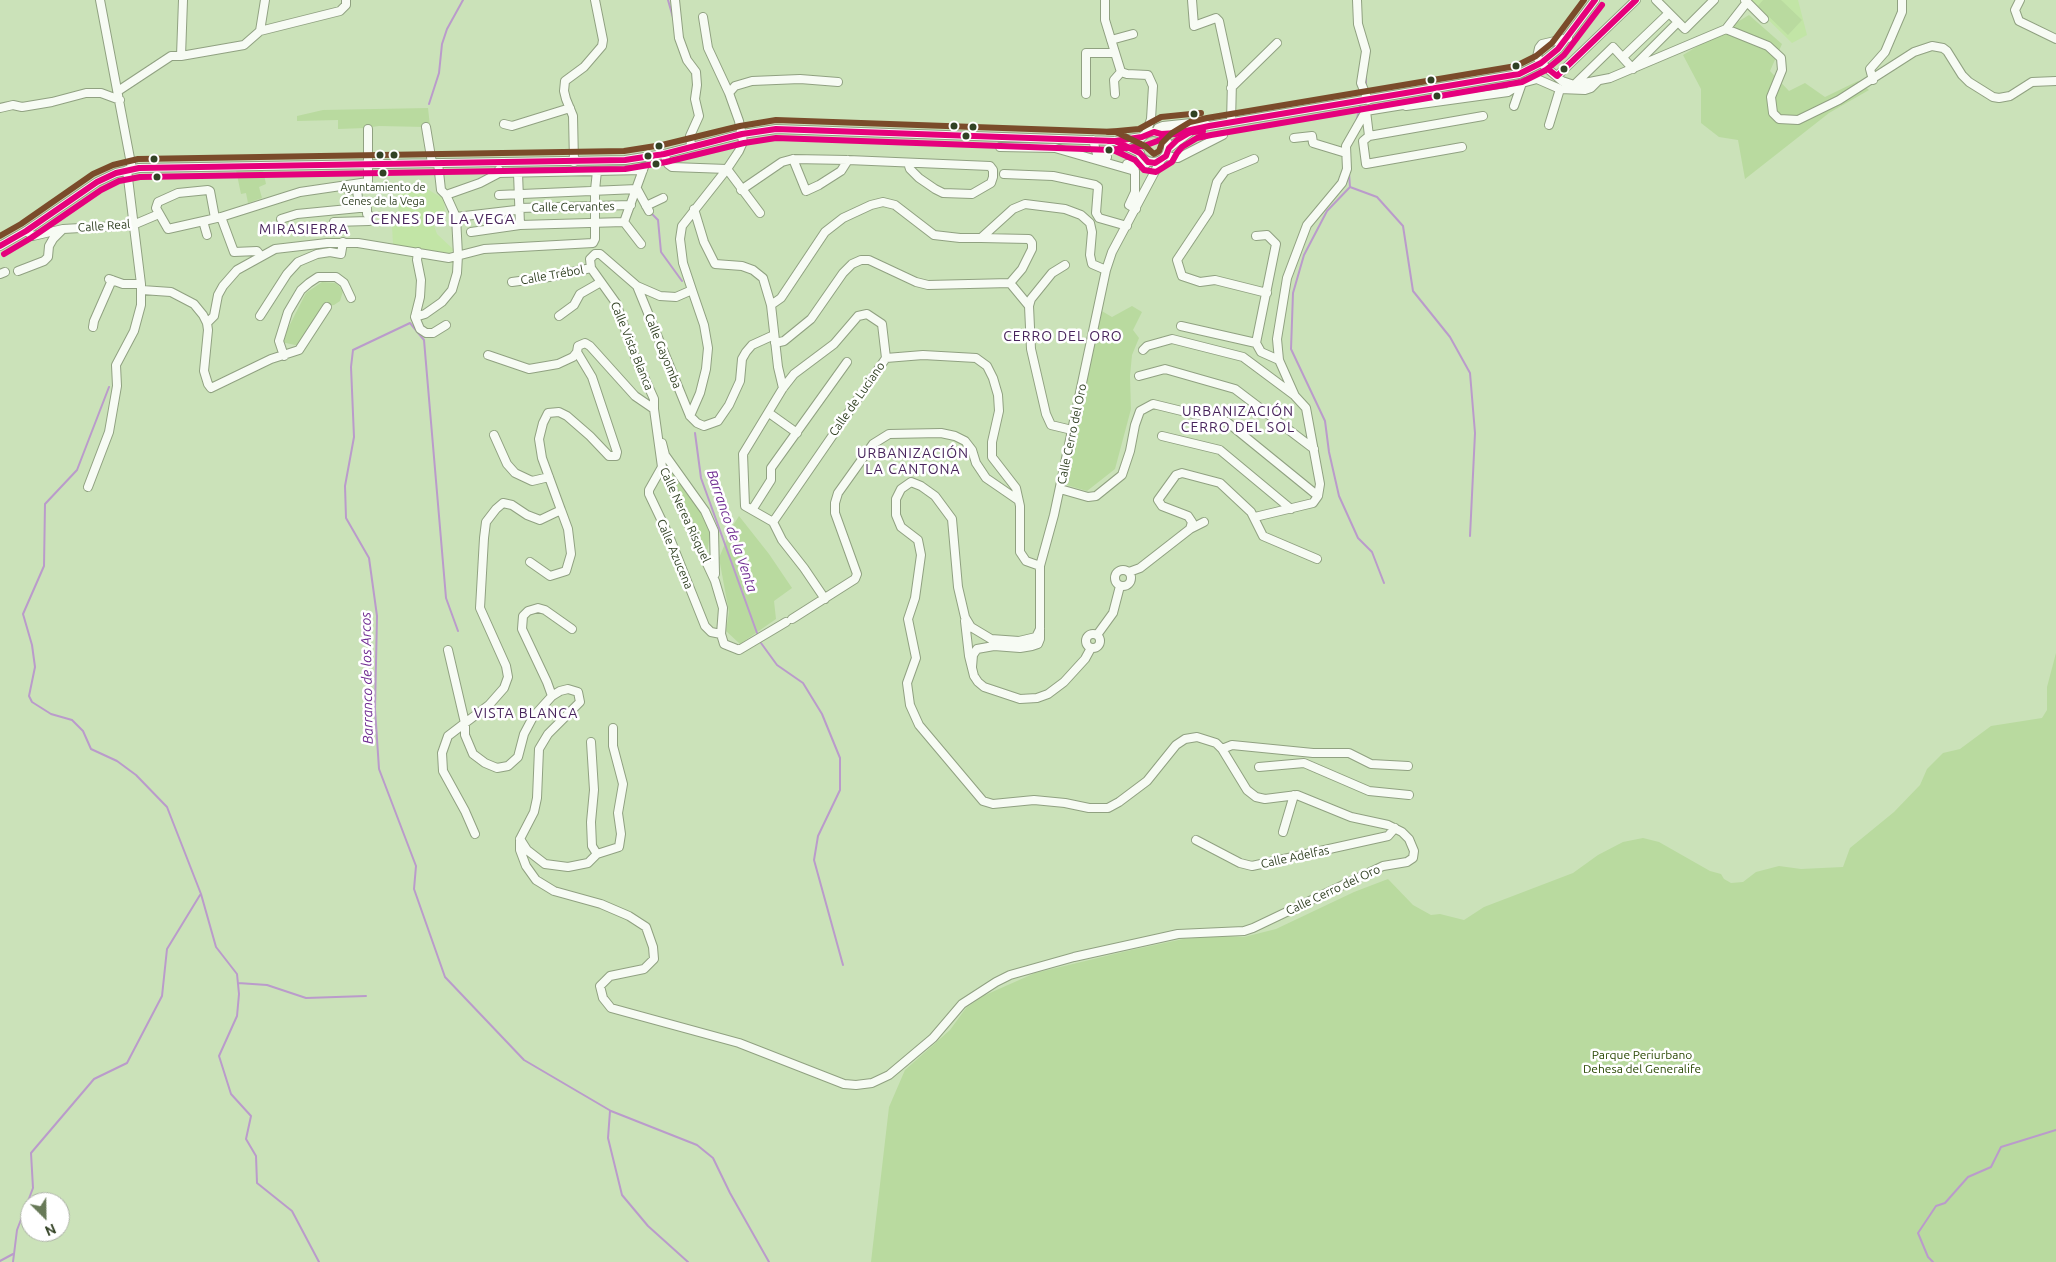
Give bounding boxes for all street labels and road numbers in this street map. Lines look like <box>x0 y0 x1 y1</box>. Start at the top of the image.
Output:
street label: Calle Cervantes <box>531 199 615 215</box>
street label: Calle Real <box>77 217 131 235</box>
street label: Calle Trébol <box>519 262 585 288</box>
street label: Calle Vista Blanca <box>608 300 656 392</box>
street label: Calle Gayomba <box>641 311 685 391</box>
street label: Calle de Luciano <box>826 359 888 439</box>
street label: Calle Cerro del Oro <box>1054 382 1090 486</box>
street label: Calle Nerea Risquel <box>657 465 713 565</box>
street label: Calle Azucena <box>654 517 696 591</box>
street label: Calle Adelfas <box>1259 843 1331 871</box>
street label: Calle Cerro del Oro <box>1284 862 1382 918</box>

